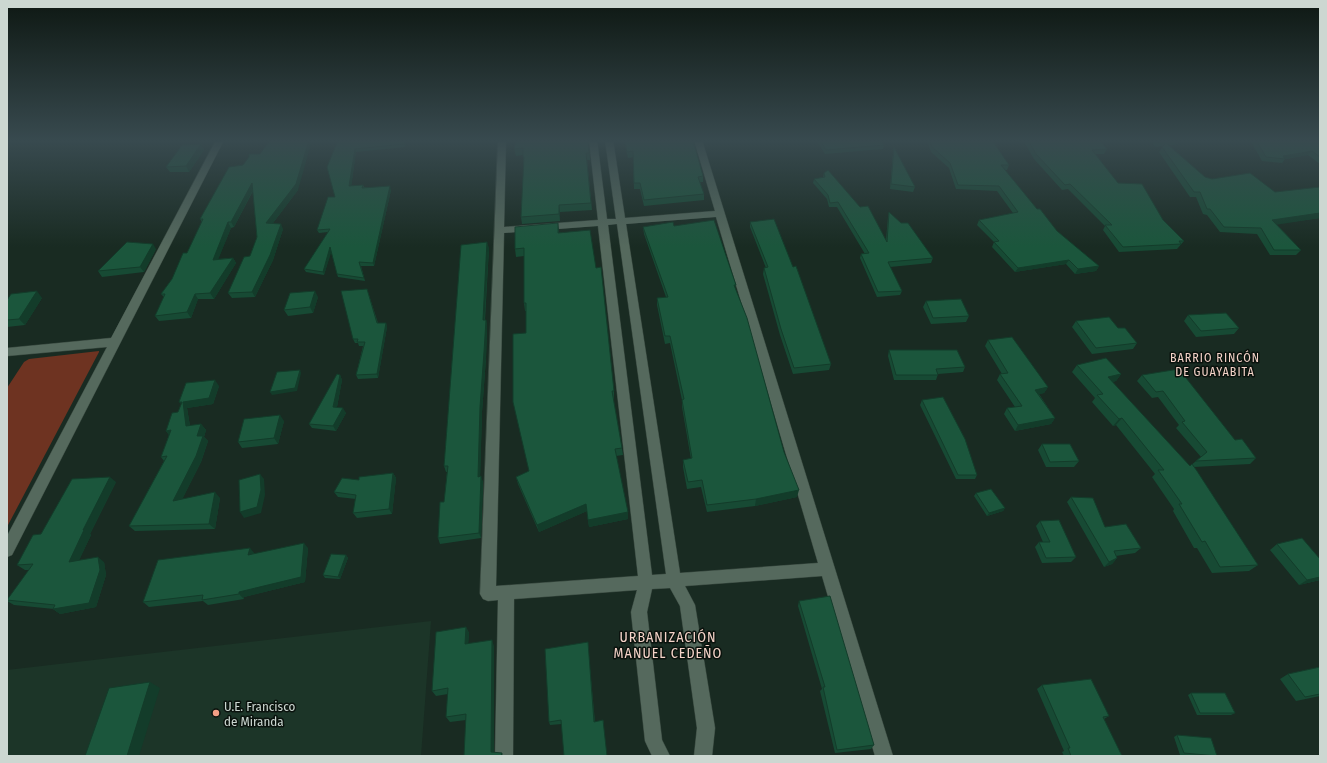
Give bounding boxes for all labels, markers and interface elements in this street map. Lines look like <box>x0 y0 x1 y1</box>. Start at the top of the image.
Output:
district label: BARRIO RINCÓN DE GUAYABITA <box>1170 350 1260 379</box>
district label: URBANIZACIÓN MANUEL CEDEÑO <box>614 628 722 662</box>
place label: U.E. Francisco de Miranda <box>224 699 295 729</box>
marker: U.E. Francisco de Miranda <box>211 708 221 718</box>

